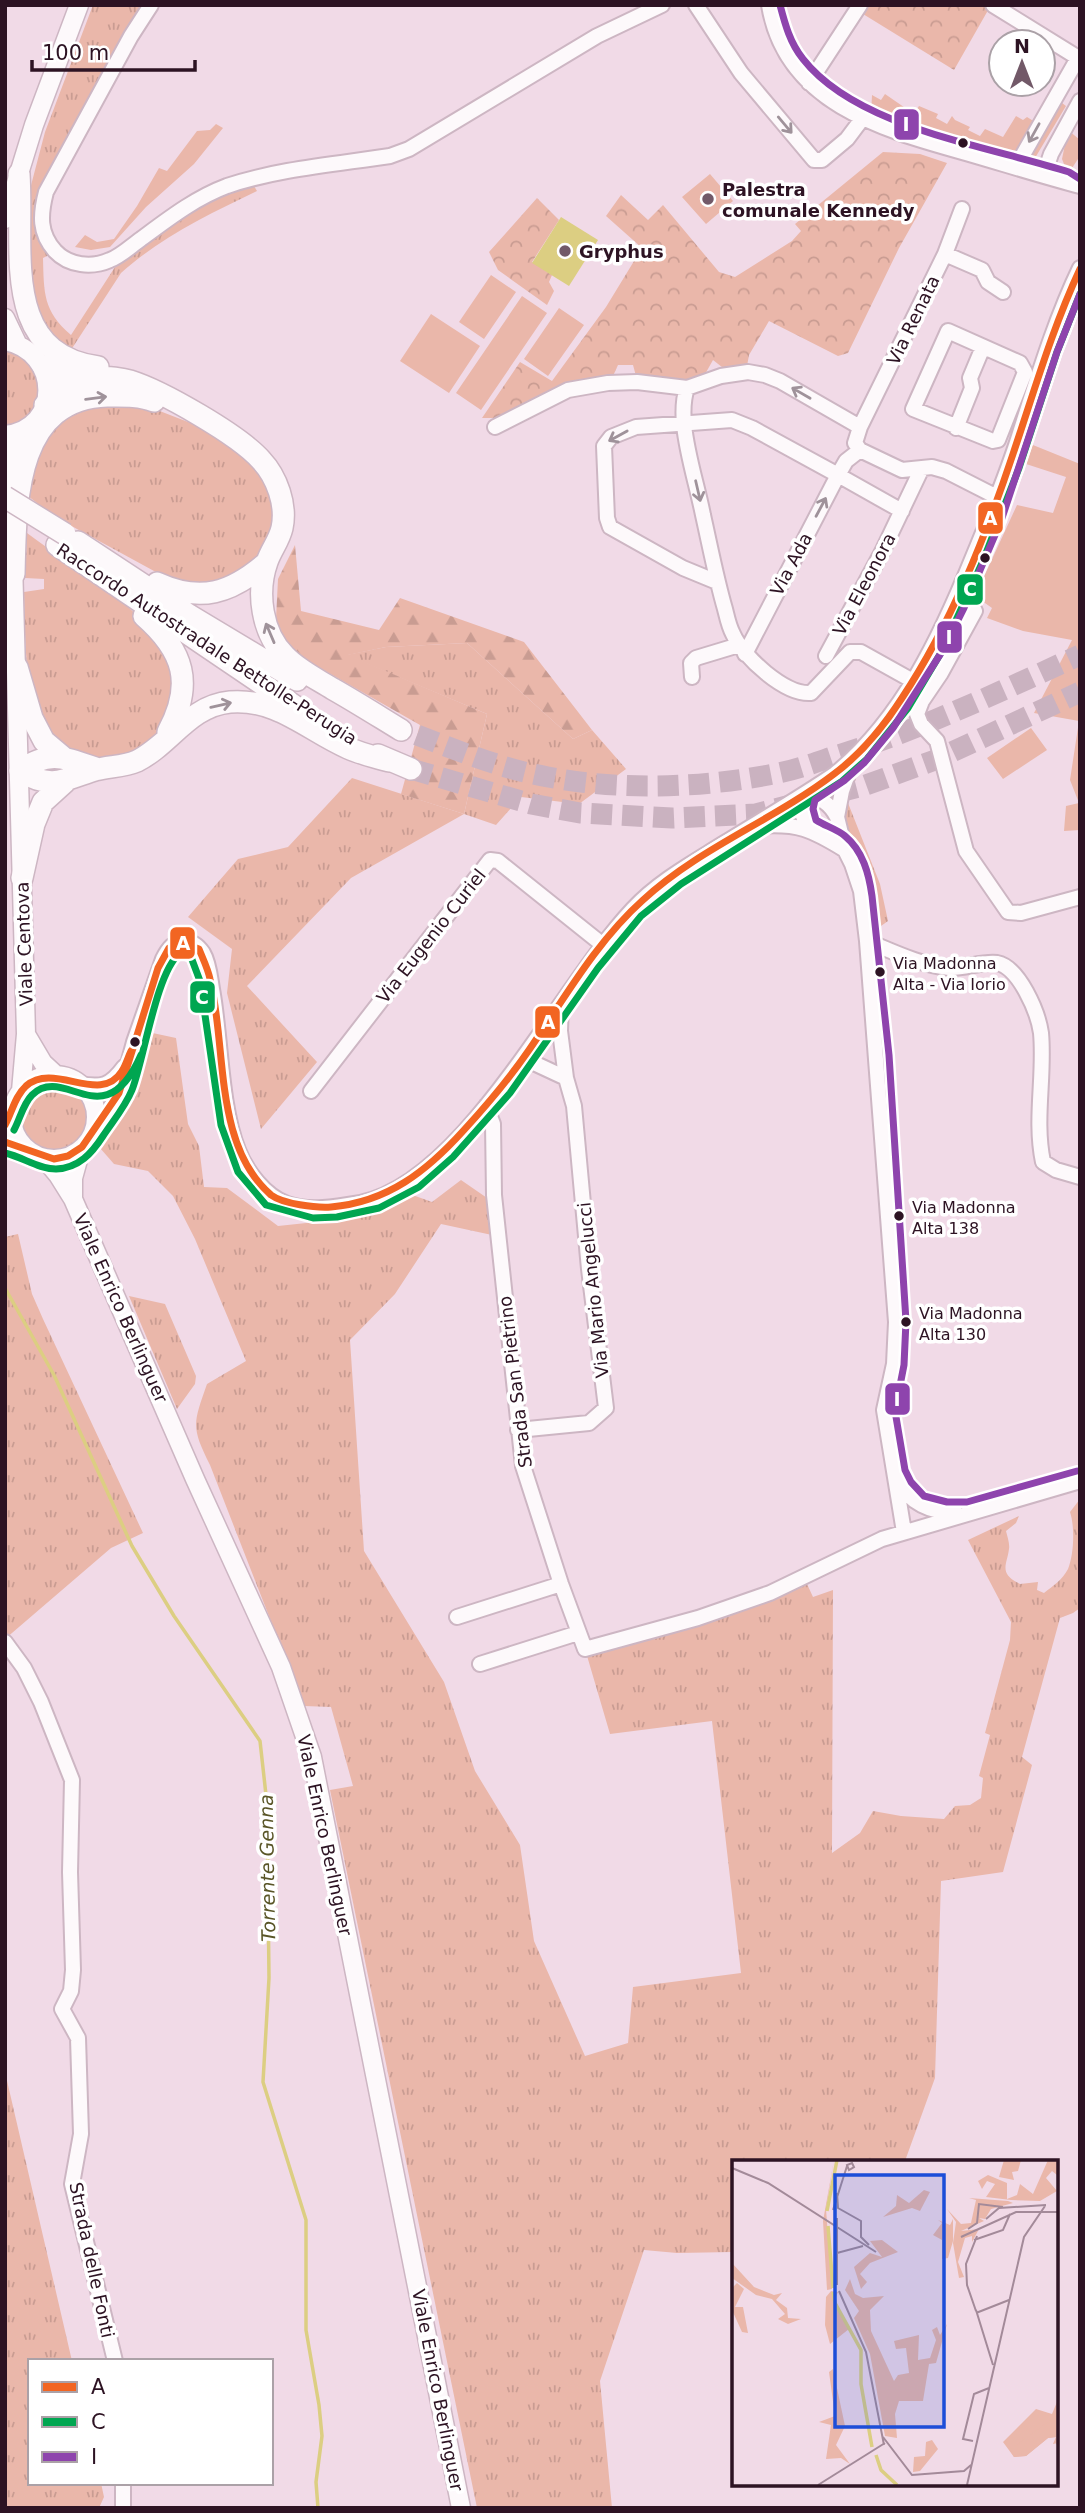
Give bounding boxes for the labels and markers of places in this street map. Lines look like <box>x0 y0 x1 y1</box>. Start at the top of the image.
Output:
unlabelled marker <box>956 136 970 150</box>
place label: Palestra comunale Kennedy <box>722 179 915 221</box>
marker: Palestra comunale Kennedy <box>700 191 716 207</box>
place label: Gryphus <box>579 241 664 262</box>
marker: Gryphus <box>557 243 573 259</box>
unlabelled marker <box>978 551 992 565</box>
place label: Via Madonna Alta - Via Iorio <box>893 954 1006 994</box>
marker: Via Madonna Alta - Via Iorio <box>873 965 887 979</box>
unlabelled marker <box>128 1035 142 1049</box>
place label: Via Madonna Alta 138 <box>912 1198 1016 1238</box>
marker: Via Madonna Alta 138 <box>892 1209 906 1223</box>
place label: Via Madonna Alta 130 <box>919 1304 1023 1344</box>
marker: Via Madonna Alta 130 <box>899 1315 913 1329</box>

